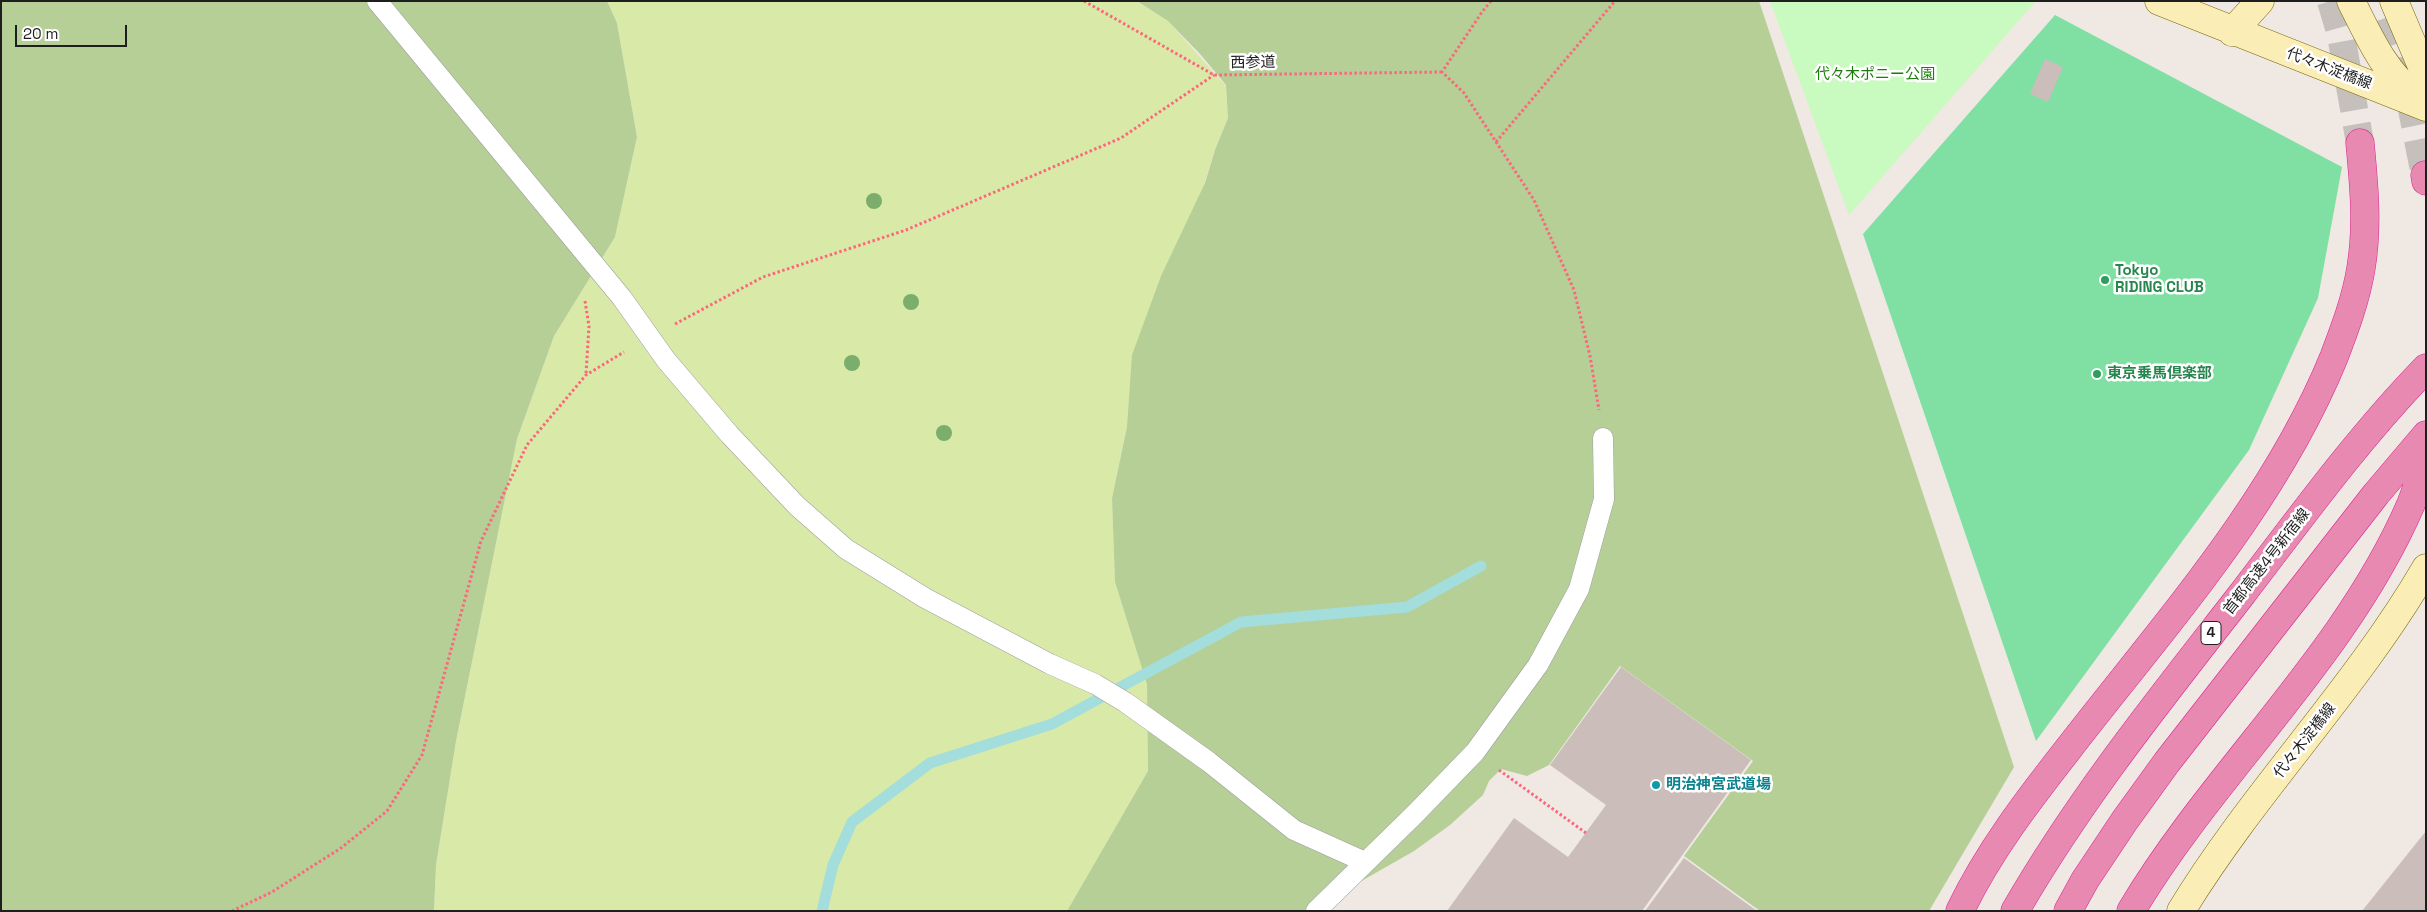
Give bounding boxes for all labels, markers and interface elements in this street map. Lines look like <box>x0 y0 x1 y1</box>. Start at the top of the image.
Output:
scale bar <box>18 15 130 47</box>
text: 20 m <box>23 24 58 43</box>
street label: 代々木淀橋線 <box>2284 44 2374 94</box>
street label: 西参道 <box>1230 54 1276 72</box>
park label: 代々木ポニー公園 <box>1815 66 1935 84</box>
place label: Tokyo RIDING CLUB <box>2115 262 2204 297</box>
marker: Tokyo RIDING CLUB <box>2099 274 2111 286</box>
place label: 東京乗馬倶楽部 <box>2107 365 2212 383</box>
marker: 東京乗馬倶楽部 <box>2091 368 2103 380</box>
street label: 首都高速4号新宿線 <box>2220 505 2314 619</box>
road number: 4 <box>2201 622 2221 644</box>
street label: 代々木淀橋線 <box>2270 700 2340 782</box>
place label: 明治神宮武道場 <box>1666 776 1771 794</box>
marker: 明治神宮武道場 <box>1650 779 1662 791</box>

